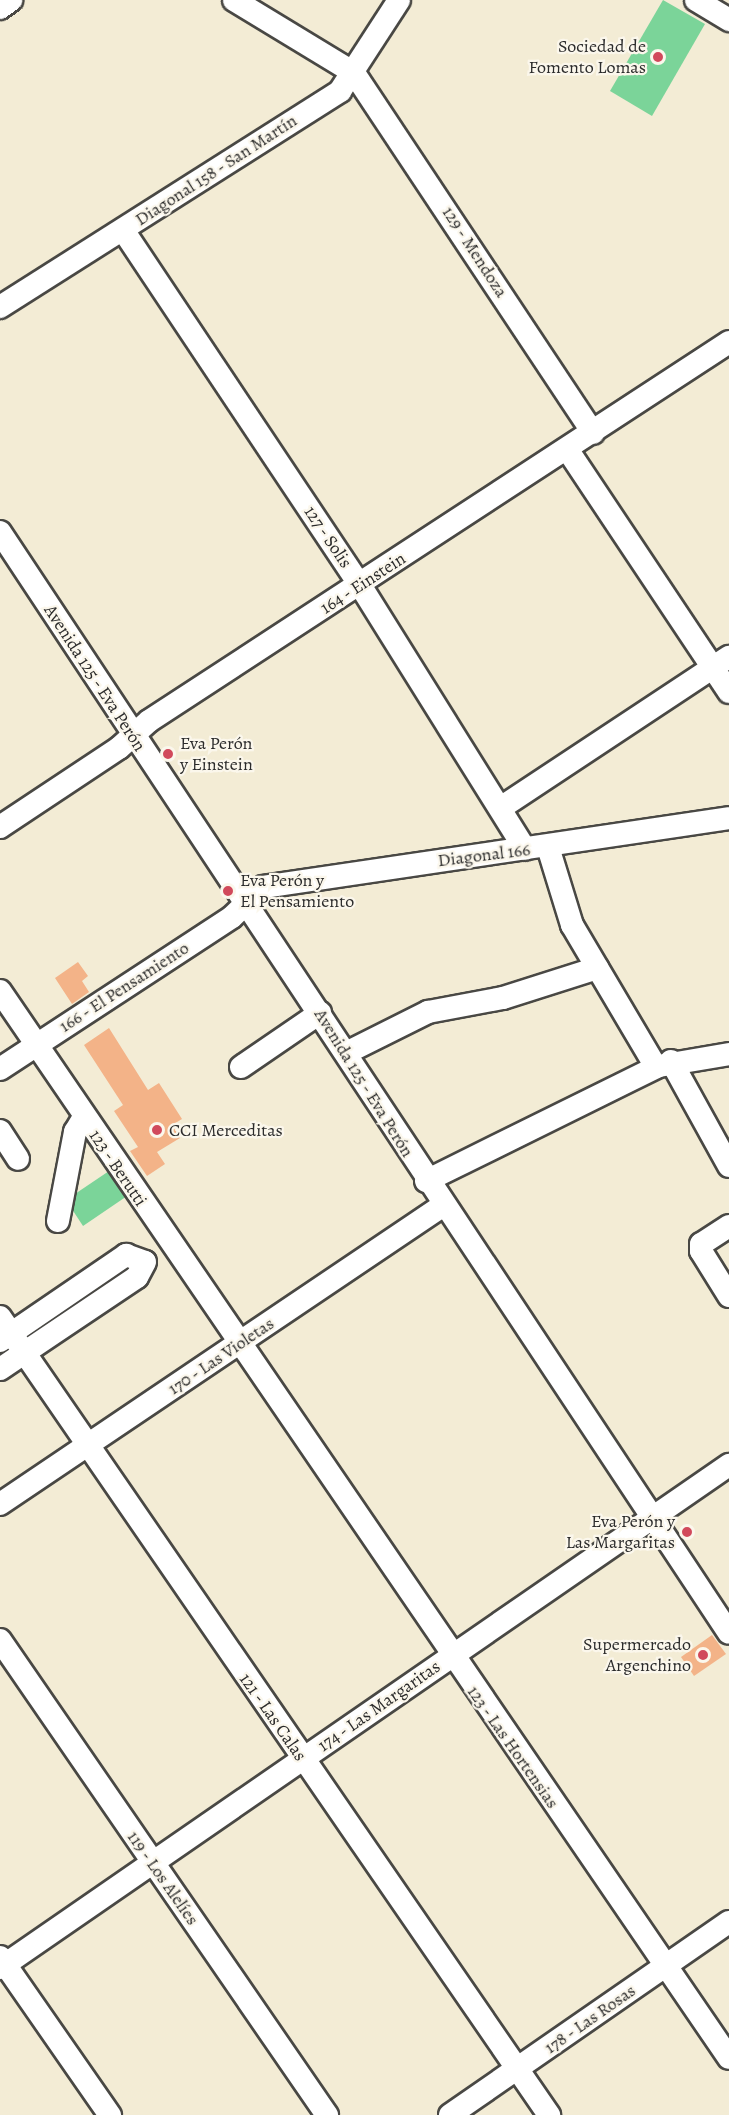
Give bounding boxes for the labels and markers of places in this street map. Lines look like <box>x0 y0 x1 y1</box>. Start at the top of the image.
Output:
place label: Sociedad de Fomento Lomas <box>529 36 646 78</box>
marker: Sociedad de Fomento Lomas <box>651 50 665 64</box>
place label: Eva Perón y Einstein <box>180 733 253 776</box>
marker: Eva Perón y Einstein <box>161 747 175 761</box>
place label: Eva Perón y El Pensamiento <box>240 870 354 912</box>
marker: Eva Perón y El Pensamiento <box>221 884 235 898</box>
place label: CCI Merceditas <box>169 1119 283 1141</box>
marker: CCI Merceditas <box>150 1123 164 1137</box>
place label: Eva Perón y Las Margaritas <box>566 1511 675 1553</box>
marker: Eva Perón y Las Margaritas <box>680 1525 694 1539</box>
place label: Supermercado Argenchino <box>583 1634 691 1676</box>
marker: Supermercado Argenchino <box>696 1648 710 1662</box>

